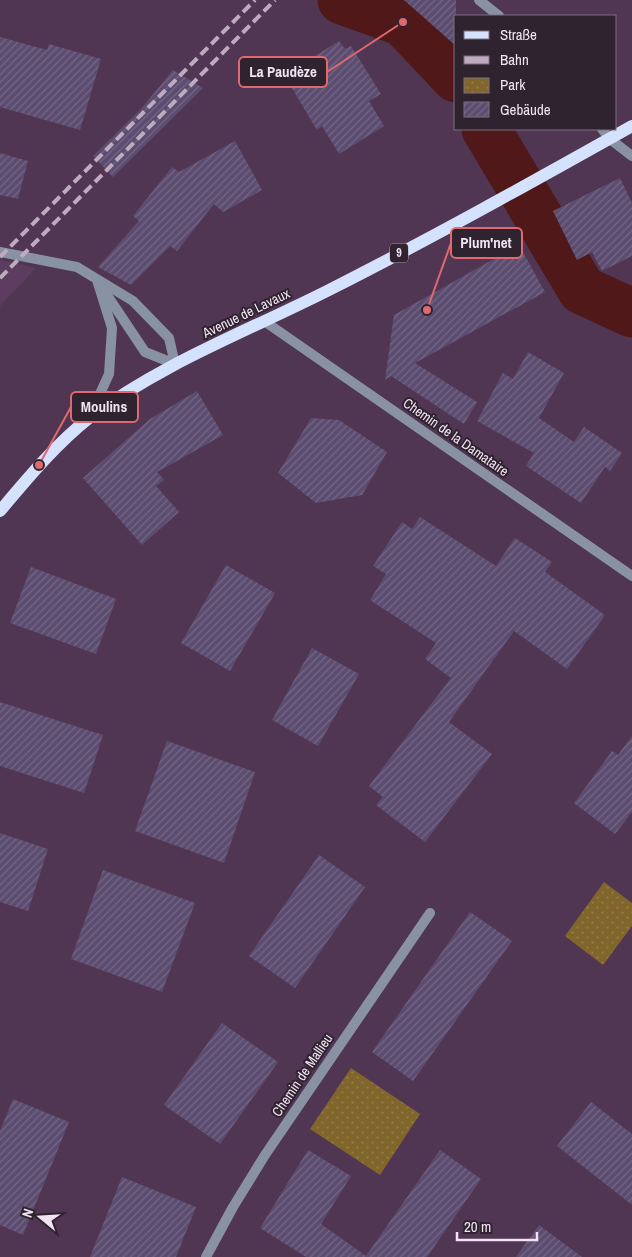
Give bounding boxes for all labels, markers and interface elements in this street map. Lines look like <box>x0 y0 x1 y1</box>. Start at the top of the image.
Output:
legend <box>454 15 617 130</box>
text: Straße <box>500 24 537 45</box>
text: Bahn <box>500 49 529 70</box>
callout: La Paudèze <box>239 57 327 87</box>
text: La Paudèze <box>249 61 317 82</box>
text: Park <box>500 74 526 95</box>
text: Gebäude <box>500 99 551 120</box>
callout: Plum'net <box>451 228 522 258</box>
text: Plum'net <box>460 232 512 253</box>
road number: 9 <box>390 244 408 262</box>
street label: Avenue de Lavaux <box>199 284 293 342</box>
callout: Moulins <box>71 392 138 422</box>
street label: Chemin de la Damataire <box>400 394 512 480</box>
text: Moulins <box>81 396 127 417</box>
street label: Chemin de Mallieu <box>268 1030 336 1120</box>
north arrow <box>15 1192 65 1242</box>
text: N <box>18 1206 37 1220</box>
scale bar <box>457 1210 537 1242</box>
text: 20 m <box>464 1216 491 1237</box>

